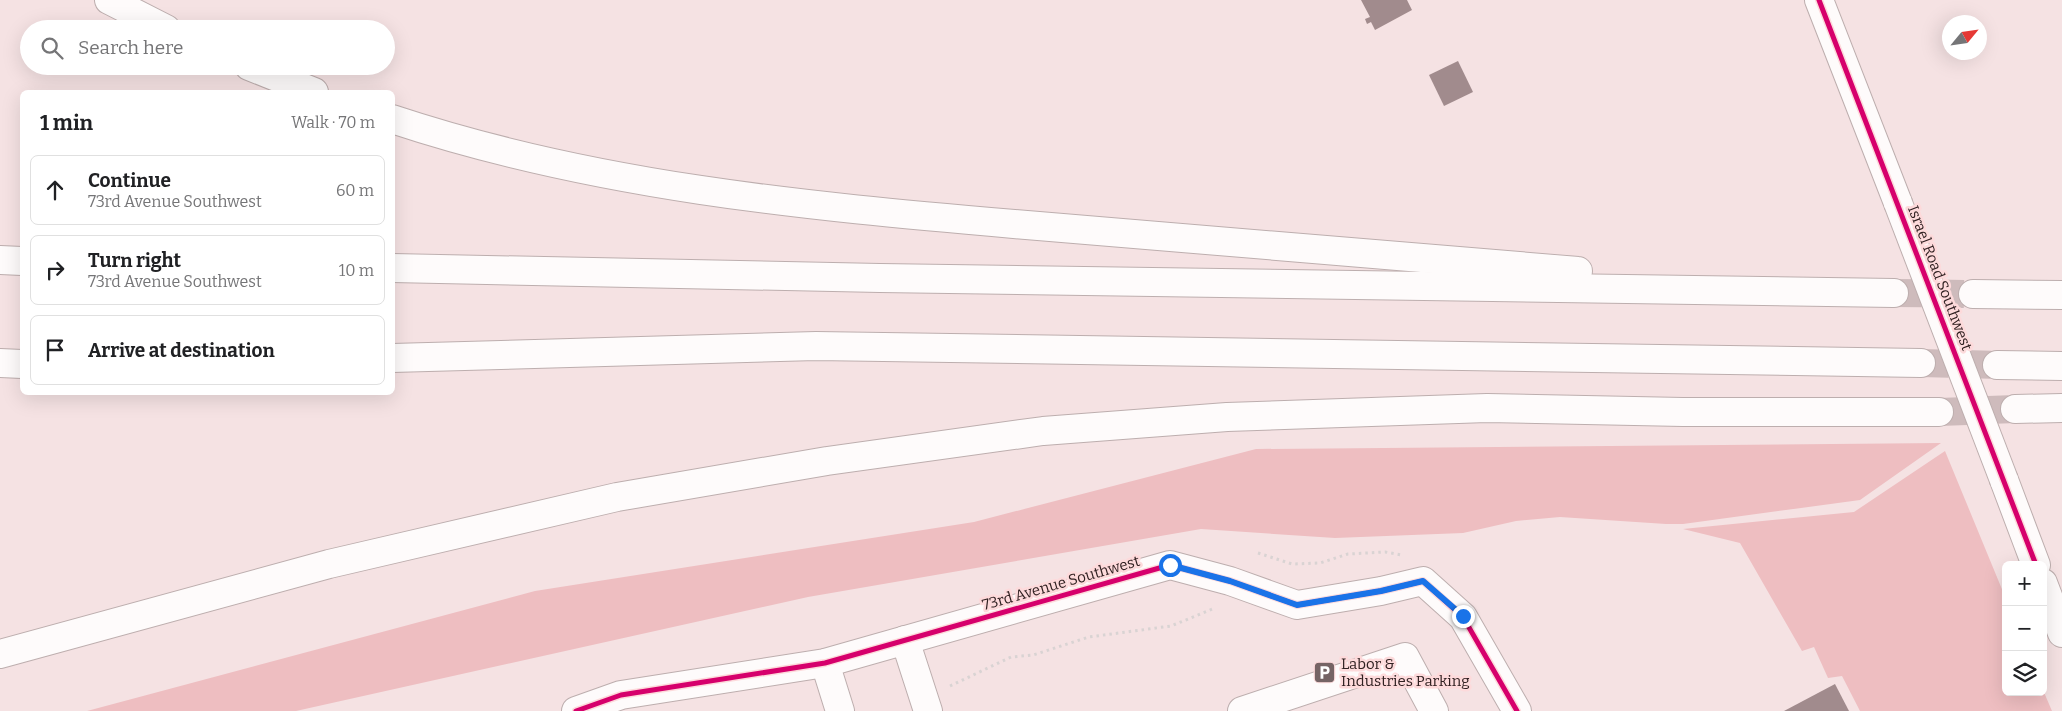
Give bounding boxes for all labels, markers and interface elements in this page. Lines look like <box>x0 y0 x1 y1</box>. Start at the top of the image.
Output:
north arrow <box>1942 15 1987 60</box>
search box <box>20 20 395 75</box>
icon: search <box>38 34 66 62</box>
text: Search here <box>78 36 183 59</box>
text: 1 min <box>40 110 93 136</box>
text: Walk · 70 m <box>291 113 375 132</box>
text: Continue <box>88 169 171 192</box>
icon: ahead <box>41 176 69 204</box>
text: 60 m <box>336 181 374 200</box>
text: 73rd Avenue Southwest <box>88 192 262 211</box>
street label: Israel Road Southwest <box>1904 203 1976 354</box>
text: Turn right <box>88 249 181 272</box>
icon: right <box>41 256 69 284</box>
text: 10 m <box>339 261 374 280</box>
text: 73rd Avenue Southwest <box>88 272 262 291</box>
icon: arrive <box>41 336 69 364</box>
text: Arrive at destination <box>88 339 275 362</box>
street label: 73rd Avenue Southwest <box>980 552 1142 614</box>
route start <box>1159 554 1182 577</box>
map controls <box>2002 561 2047 696</box>
button: + <box>2002 561 2047 606</box>
route end <box>1452 605 1475 628</box>
button: − <box>2002 606 2047 651</box>
button: layers <box>2002 651 2047 696</box>
place label: Labor & Industries Parking <box>1341 655 1470 690</box>
parking icon: Labor & Industries Parking <box>1313 661 1337 685</box>

